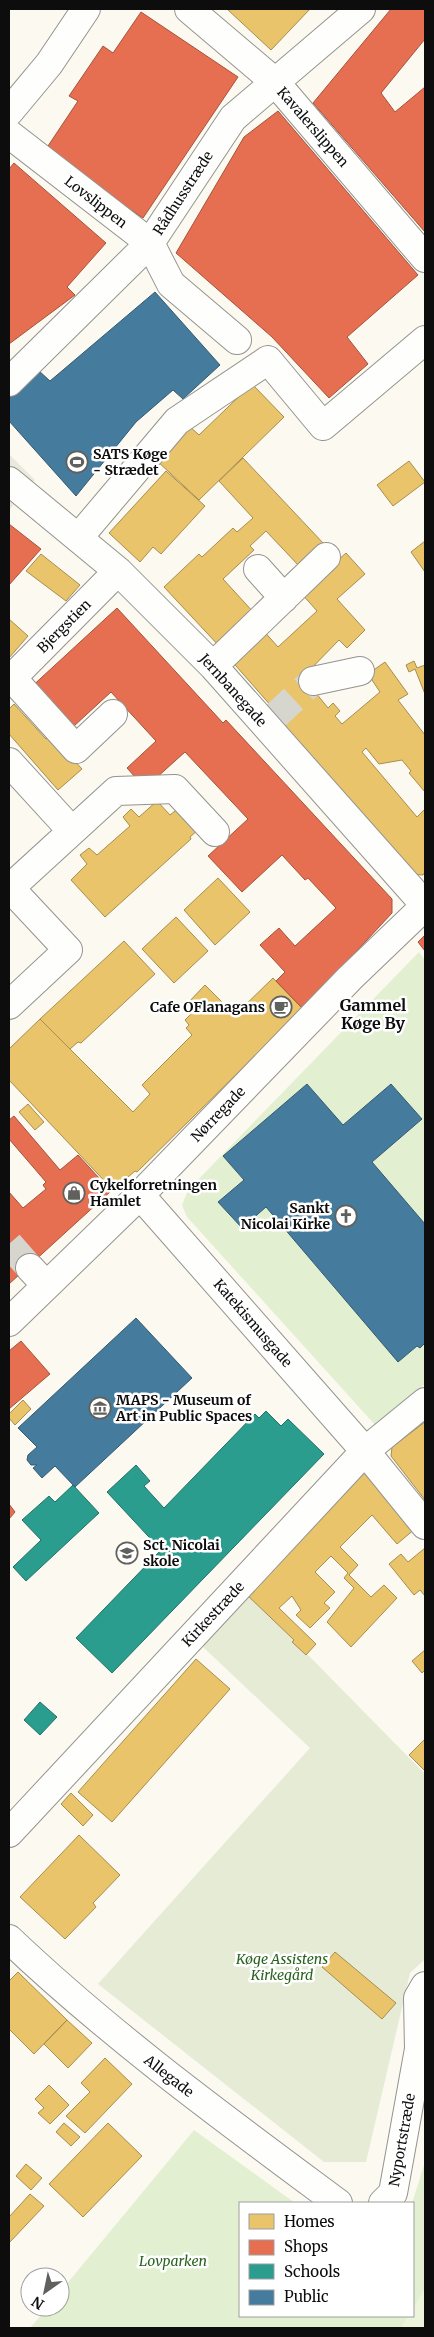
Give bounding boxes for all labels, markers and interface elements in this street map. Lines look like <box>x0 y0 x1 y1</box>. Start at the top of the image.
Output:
street label: Kavalerslippen <box>273 83 353 171</box>
street label: Rådhusstræde <box>149 148 217 238</box>
street label: Lovslippen <box>61 172 131 232</box>
place label: SATS Køge - Strædet <box>93 445 168 479</box>
sports icon: SATS Køge - Strædet <box>65 450 89 474</box>
street label: Bjergstien <box>33 595 95 657</box>
street label: Jernbanegade <box>195 649 271 730</box>
cafe icon: Cafe OFlanagans <box>269 995 293 1019</box>
district label: Gammel Køge By <box>340 995 406 1033</box>
place label: Cafe OFlanagans <box>150 998 265 1016</box>
street label: Nørregade <box>187 1082 249 1146</box>
place label: Cykelforretningen Hamlet <box>90 1176 217 1210</box>
shop icon: Cykelforretningen Hamlet <box>62 1181 86 1205</box>
place label: Sankt Nicolai Kirke <box>241 1199 330 1233</box>
church icon: Sankt Nicolai Kirke <box>334 1204 358 1228</box>
street label: Katekismusgade <box>210 1275 296 1371</box>
place label: MAPS - Museum of Art in Public Spaces <box>115 1391 252 1425</box>
museum icon: MAPS - Museum of Art in Public Spaces <box>88 1396 112 1420</box>
place label: Sct. Nicolai skole <box>143 1536 220 1570</box>
school or university icon: Sct. Nicolai skole <box>115 1541 139 1565</box>
street label: Kirkestræde <box>178 1578 248 1650</box>
park label: Køge Assistens Kirkegård <box>235 1950 328 1984</box>
street label: Allegade <box>140 2050 197 2101</box>
street label: Nyportstræde <box>385 2092 419 2188</box>
legend <box>239 2202 414 2317</box>
text: Homes <box>284 2212 335 2231</box>
text: Shops <box>284 2237 328 2256</box>
park label: Lovparken <box>139 2252 207 2270</box>
text: Schools <box>284 2262 340 2281</box>
north arrow <box>20 2267 70 2317</box>
text: Public <box>284 2287 329 2306</box>
text: N <box>28 2292 47 2313</box>

